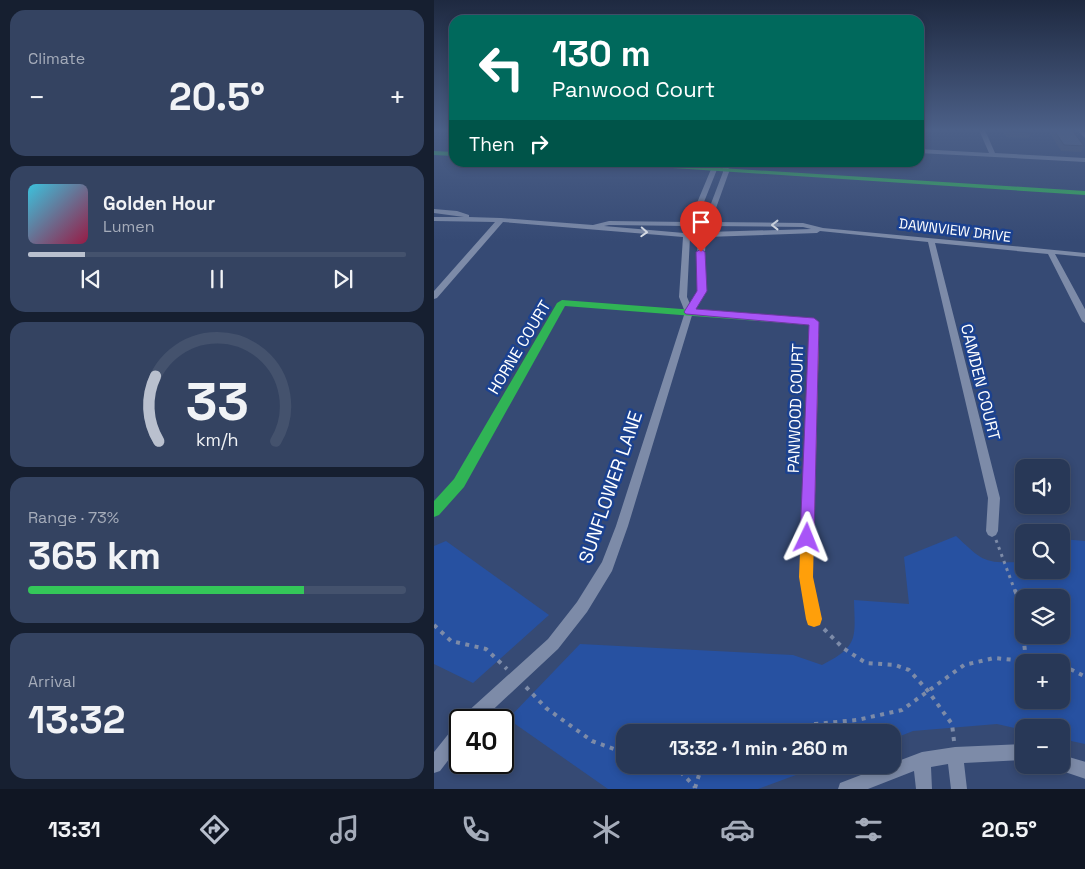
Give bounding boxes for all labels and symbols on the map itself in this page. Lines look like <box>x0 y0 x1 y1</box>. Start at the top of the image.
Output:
pin <box>680 201 722 252</box>
street label: DAWNVIEW DRIVE <box>898 214 1012 246</box>
one-way arrow <box>770 220 778 230</box>
one-way arrow <box>640 227 648 238</box>
street label: HORNE COURT <box>483 296 556 398</box>
street label: CAMDEN COURT <box>956 322 1005 443</box>
street label: PANWOOD COURT <box>783 343 808 473</box>
street label: SUNFLOWER LANE <box>573 408 648 567</box>
position arrow <box>780 511 832 563</box>
speed limit sign: 40 <box>449 709 514 774</box>

